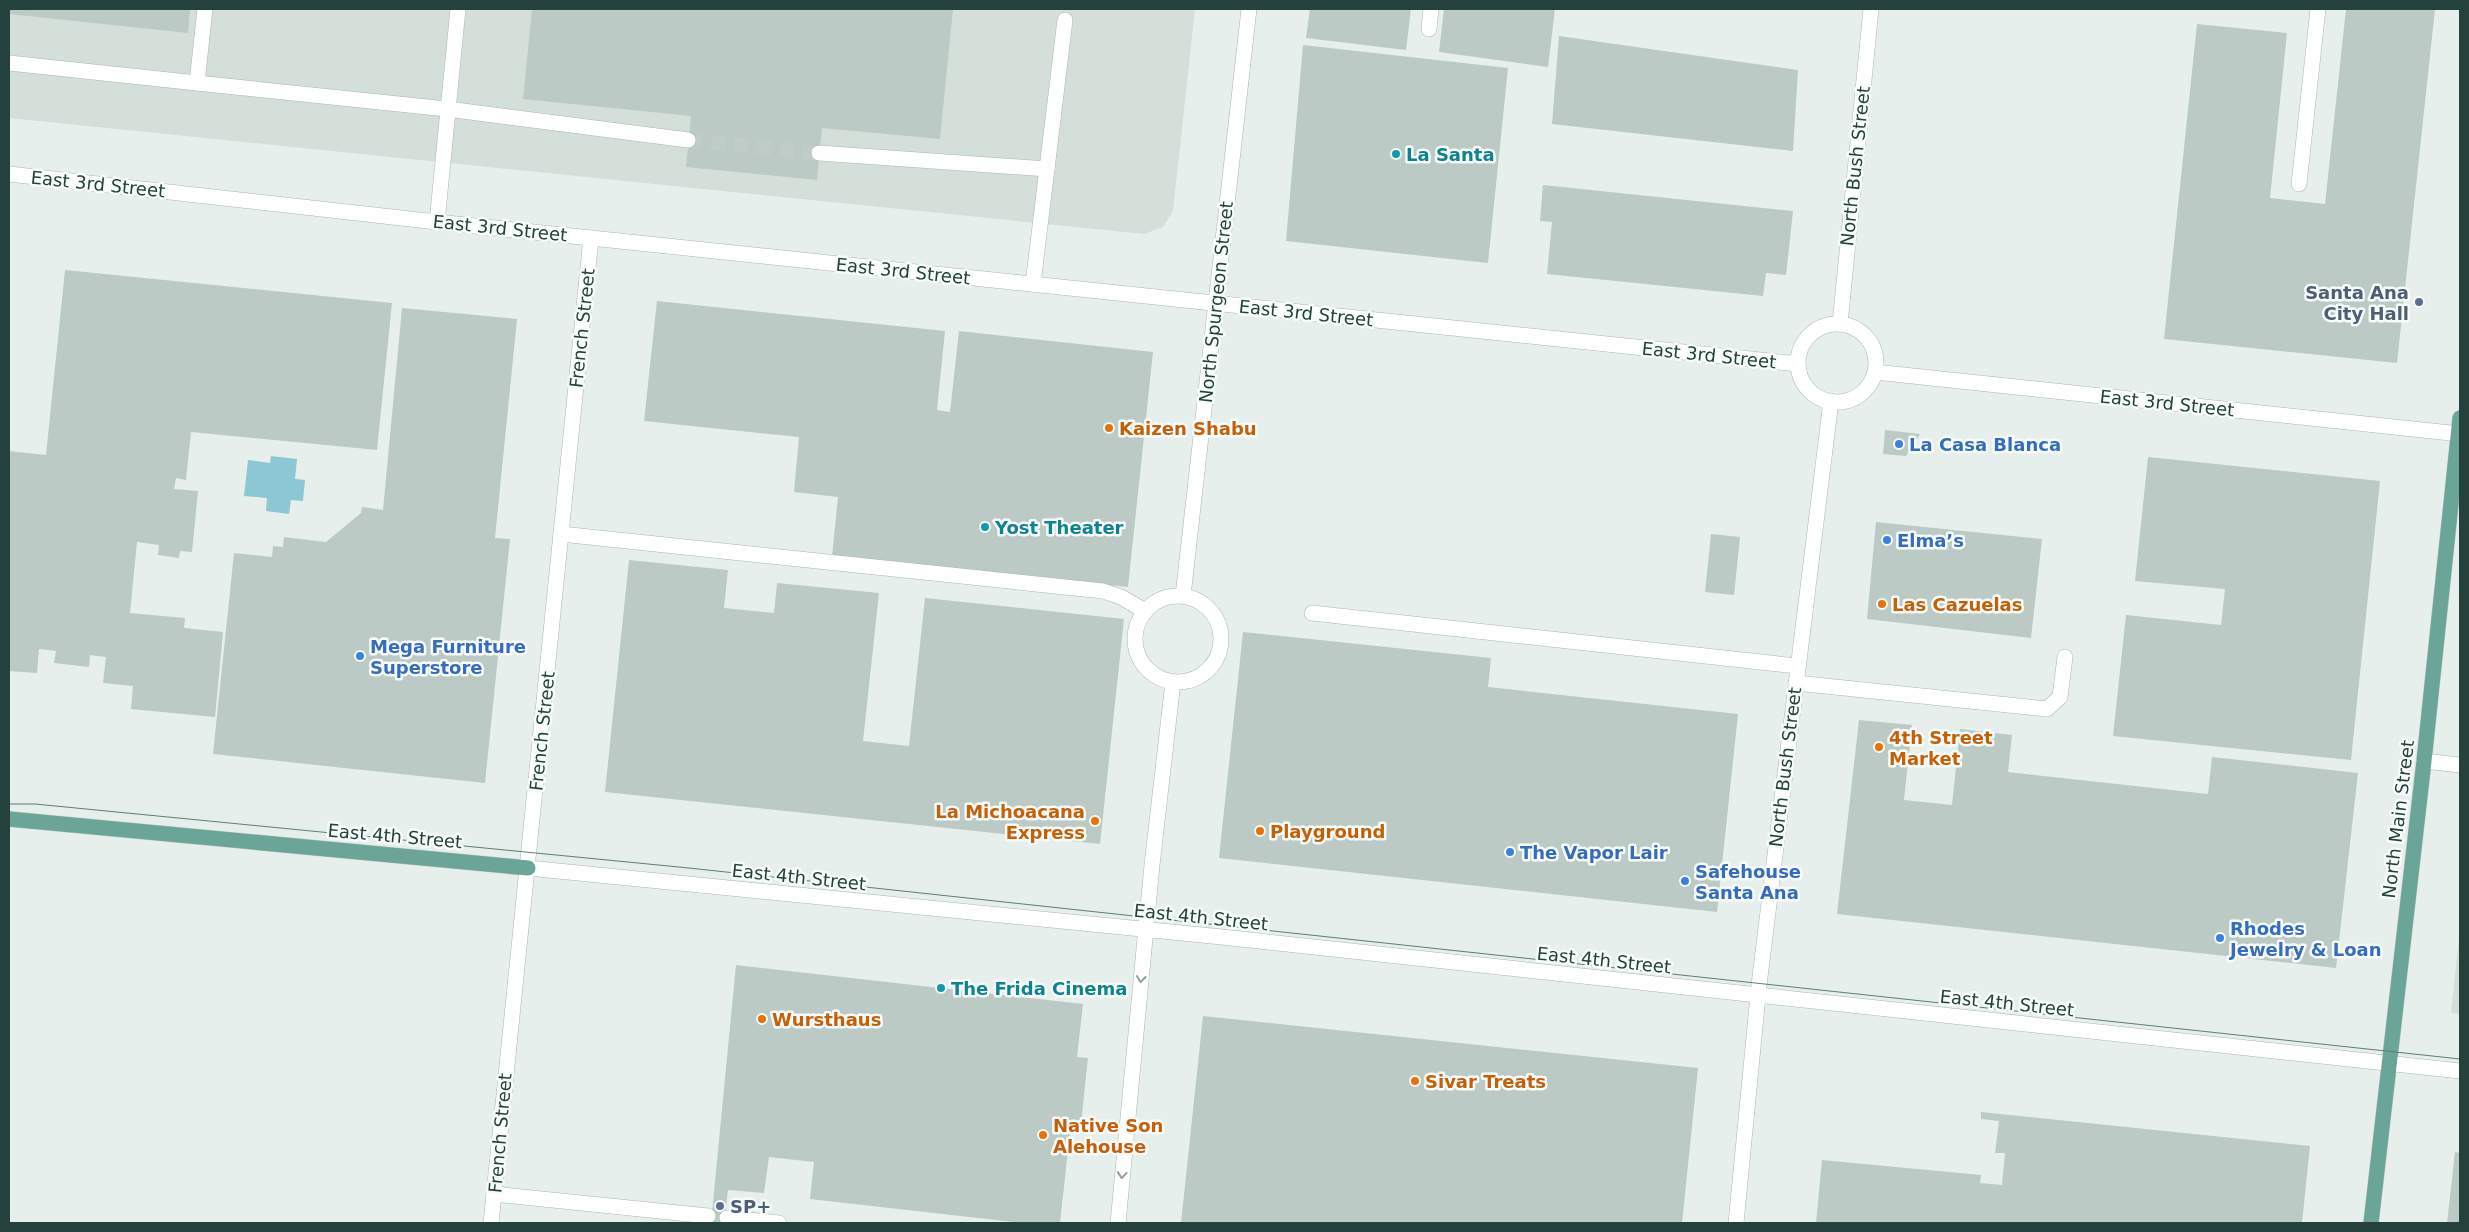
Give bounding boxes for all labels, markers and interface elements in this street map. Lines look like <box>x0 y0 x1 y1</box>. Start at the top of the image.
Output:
street label: North Bush Street <box>1836 85 1874 247</box>
place label: La Santa <box>1406 144 1495 165</box>
marker: La Santa <box>1390 148 1402 160</box>
street label: East 3rd Street <box>30 167 166 201</box>
street label: North Spurgeon Street <box>1195 200 1237 404</box>
street label: East 3rd Street <box>432 211 568 245</box>
street label: East 3rd Street <box>835 254 971 288</box>
street label: French Street <box>565 267 599 389</box>
place label: Santa Ana City Hall <box>2305 282 2409 324</box>
street label: East 3rd Street <box>1238 296 1374 330</box>
marker: Santa Ana City Hall <box>2413 296 2425 308</box>
street label: East 3rd Street <box>1641 338 1777 372</box>
street label: East 3rd Street <box>2099 386 2235 420</box>
place label: Kaizen Shabu <box>1119 418 1257 439</box>
marker: Kaizen Shabu <box>1103 422 1115 434</box>
place label: La Casa Blanca <box>1909 434 2061 455</box>
marker: La Casa Blanca <box>1893 438 1905 450</box>
place label: Yost Theater <box>994 517 1124 538</box>
marker: Yost Theater <box>979 521 991 533</box>
place label: Elma’s <box>1897 530 1964 551</box>
marker: Elma’s <box>1881 534 1893 546</box>
place label: Las Cazuelas <box>1892 594 2022 615</box>
marker: Las Cazuelas <box>1876 598 1888 610</box>
place label: Mega Furniture Superstore <box>370 636 526 678</box>
marker: Mega Furniture Superstore <box>354 650 366 662</box>
street label: French Street <box>525 670 559 792</box>
street label: North Bush Street <box>1765 686 1805 848</box>
place label: 4th Street Market <box>1889 727 1993 769</box>
street label: North Main Street <box>2378 739 2418 899</box>
marker: 4th Street Market <box>1873 741 1885 753</box>
place label: La Michoacana Express <box>935 801 1085 843</box>
marker: La Michoacana Express <box>1089 815 1101 827</box>
street label: East 4th Street <box>327 820 463 852</box>
place label: Playground <box>1270 821 1385 842</box>
marker: Playground <box>1254 825 1266 837</box>
place label: The Vapor Lair <box>1520 842 1668 863</box>
marker: The Vapor Lair <box>1504 846 1516 858</box>
street label: East 4th Street <box>731 860 867 894</box>
place label: Safehouse Santa Ana <box>1695 861 1801 903</box>
marker: Safehouse Santa Ana <box>1679 875 1691 887</box>
street label: East 4th Street <box>1133 900 1269 934</box>
place label: Rhodes Jewelry & Loan <box>2228 918 2382 960</box>
marker: Rhodes Jewelry & Loan <box>2214 932 2226 944</box>
street label: East 4th Street <box>1536 943 1672 977</box>
one-way arrow <box>1136 975 1147 983</box>
place label: The Frida Cinema <box>951 978 1127 999</box>
marker: The Frida Cinema <box>935 982 947 994</box>
street label: East 4th Street <box>1939 986 2075 1020</box>
place label: Wursthaus <box>772 1009 881 1030</box>
marker: Wursthaus <box>756 1013 768 1025</box>
place label: Sivar Treats <box>1425 1071 1546 1092</box>
street label: French Street <box>484 1072 516 1194</box>
marker: Sivar Treats <box>1409 1075 1421 1087</box>
place label: Native Son Alehouse <box>1053 1115 1163 1157</box>
marker: Native Son Alehouse <box>1037 1129 1049 1141</box>
one-way arrow <box>1117 1172 1128 1180</box>
place label: SP+ <box>730 1196 771 1217</box>
marker: SP+ <box>714 1200 726 1212</box>

